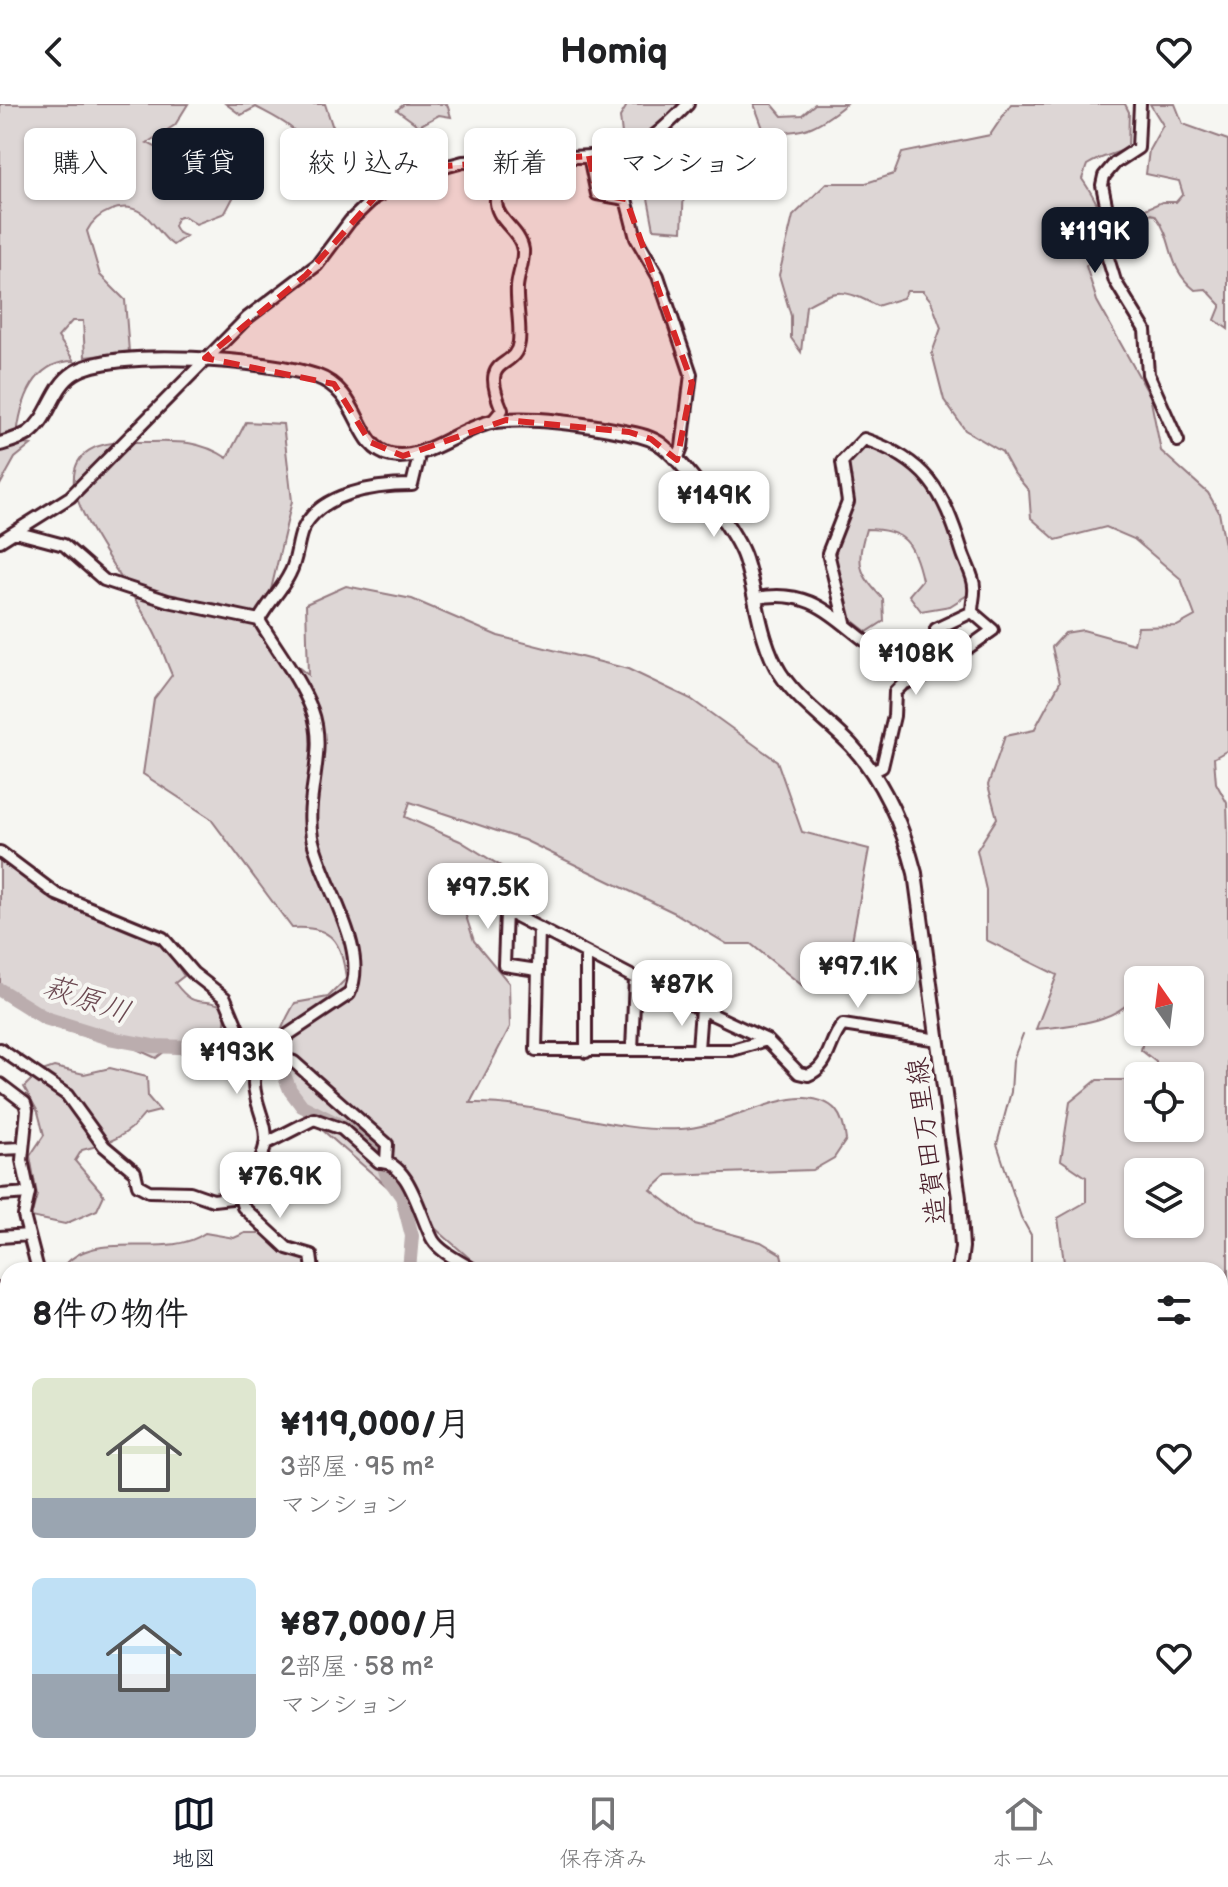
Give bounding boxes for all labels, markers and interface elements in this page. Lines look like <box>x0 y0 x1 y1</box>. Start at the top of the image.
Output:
icon: back <box>32 30 76 74</box>
icon: heart <box>1152 30 1196 74</box>
text: Homiq <box>560 31 668 74</box>
chip: 購入 <box>24 128 136 200</box>
chip: 賃貸 <box>152 128 264 200</box>
chip: 絞り込み <box>280 128 448 200</box>
chip: 新着 <box>464 128 576 200</box>
chip: マンション <box>592 128 787 200</box>
pin: ¥119K <box>1039 207 1151 275</box>
text: ¥119K <box>1060 217 1130 248</box>
pin: ¥149K <box>658 471 770 539</box>
text: ¥149K <box>676 481 752 512</box>
pin: ¥108K <box>860 629 972 697</box>
text: ¥108K <box>878 639 954 670</box>
pin: ¥97.5K <box>423 863 553 931</box>
text: ¥97.5K <box>446 873 530 904</box>
pin: ¥97.1K <box>793 942 923 1010</box>
text: ¥97.1K <box>818 952 898 983</box>
pin: ¥87K <box>635 960 729 1028</box>
north arrow <box>1124 966 1204 1046</box>
map controls <box>1124 966 1204 1238</box>
water label: 萩原川 <box>38 968 135 1032</box>
text: ¥87K <box>650 970 714 1001</box>
pin: ¥193K <box>181 1028 293 1096</box>
text: ¥193K <box>199 1038 275 1069</box>
street label: 造賀田万里線 <box>901 1055 954 1226</box>
button: locate <box>1124 1062 1204 1142</box>
pin: ¥76.9K <box>215 1152 345 1220</box>
button: layers <box>1124 1158 1204 1238</box>
text: ¥76.9K <box>238 1162 322 1193</box>
icon: filters <box>1152 1288 1196 1332</box>
text: 8件の物件 <box>32 1294 188 1335</box>
text: ¥119,000/月 <box>280 1404 471 1445</box>
icon: home <box>96 1410 192 1506</box>
icon: heart <box>1152 1436 1196 1480</box>
text: 3部屋 · 95 m² <box>280 1452 435 1483</box>
text: マンション <box>280 1490 409 1521</box>
text: ¥87,000/月 <box>280 1604 461 1645</box>
icon: home <box>96 1610 192 1706</box>
icon: heart <box>1152 1636 1196 1680</box>
text: 2部屋 · 58 m² <box>280 1652 434 1683</box>
text: マンション <box>280 1690 409 1721</box>
tab: 地図 <box>172 1792 216 1873</box>
tab: 保存済み <box>559 1792 647 1873</box>
tab: ホーム <box>991 1792 1056 1873</box>

